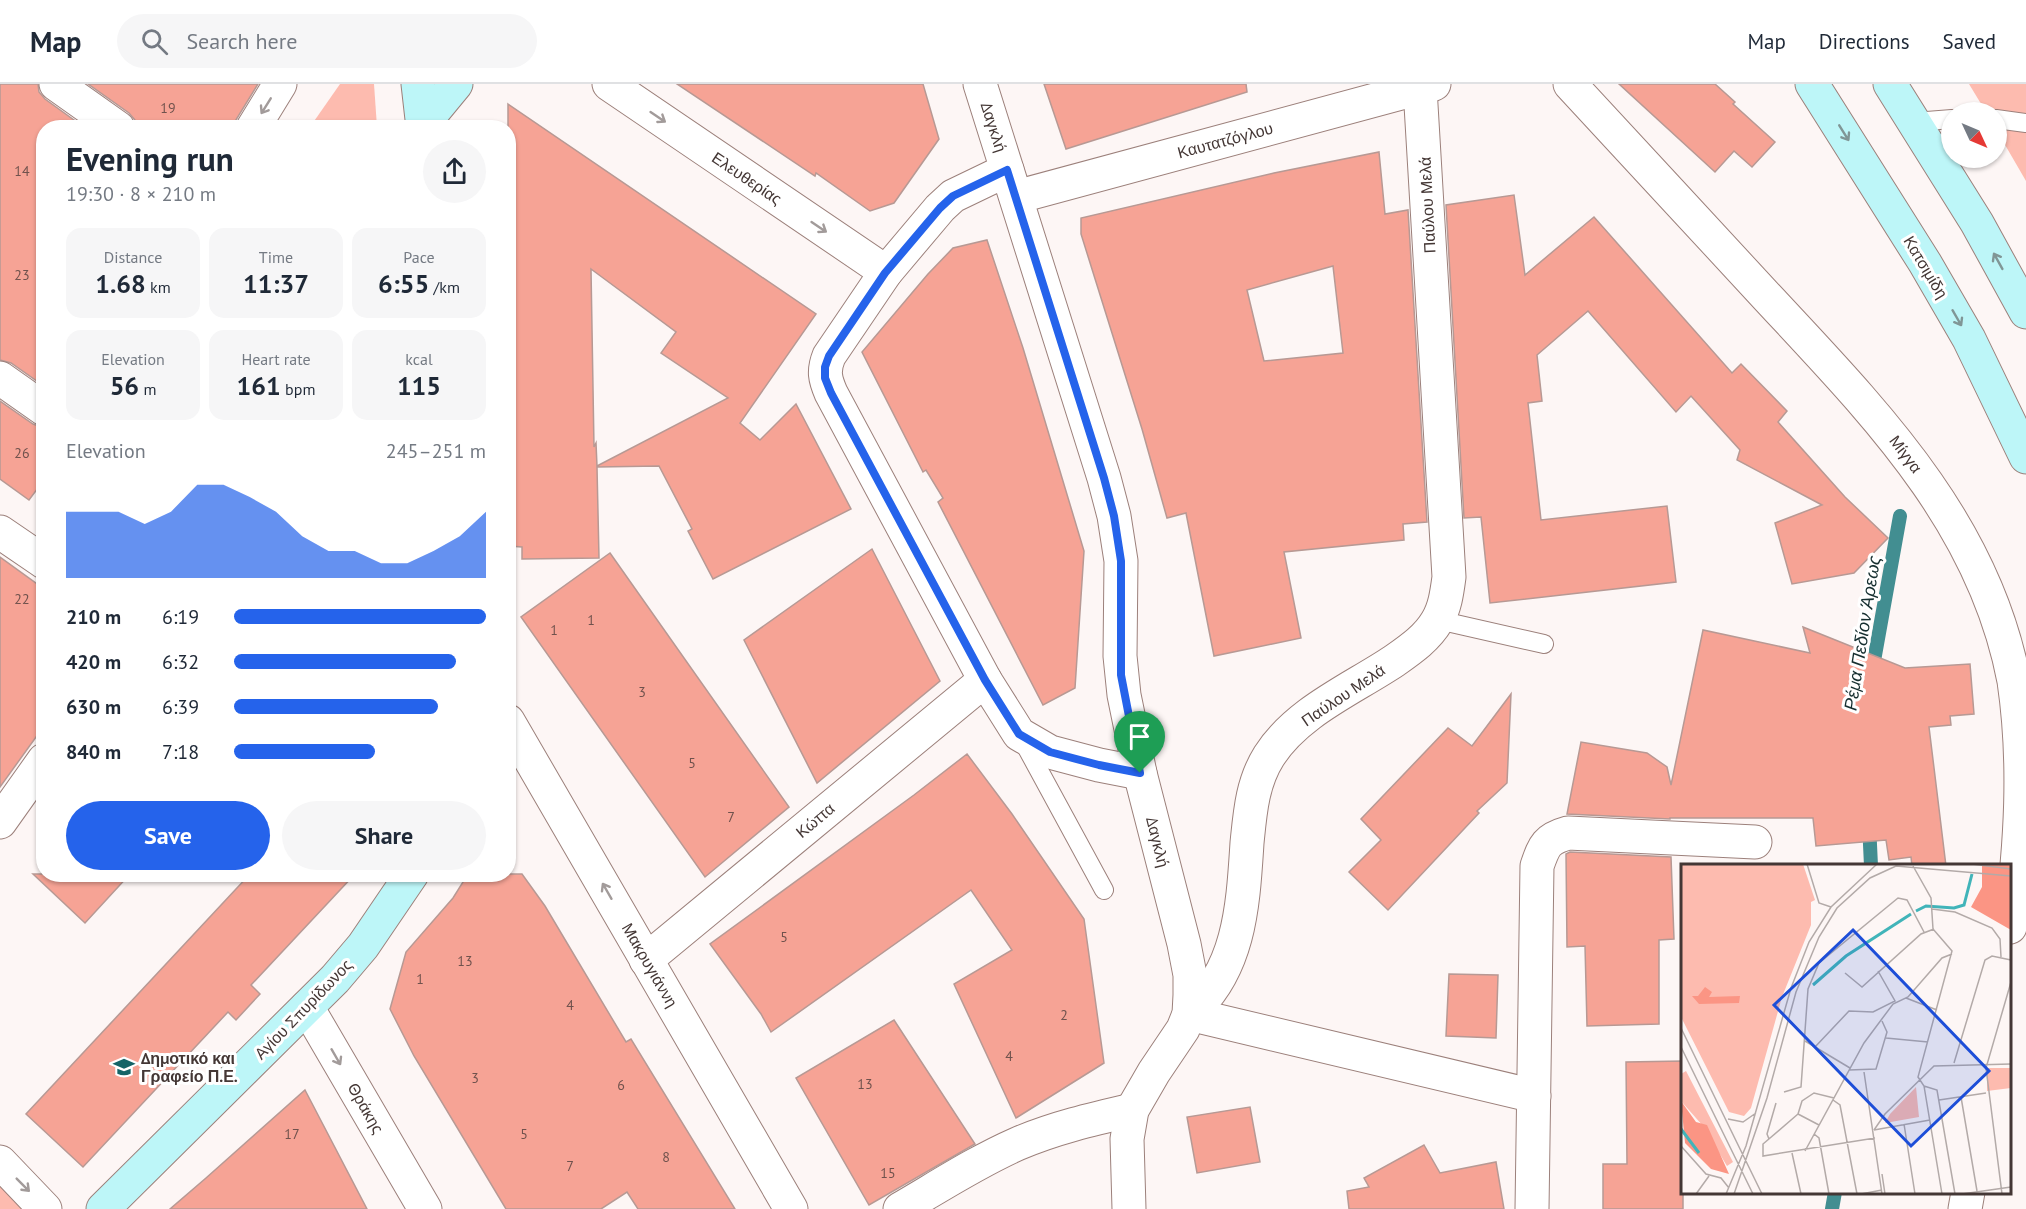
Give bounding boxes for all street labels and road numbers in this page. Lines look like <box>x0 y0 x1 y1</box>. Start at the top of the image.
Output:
street label: Δαγκλή <box>977 100 1011 154</box>
street label: Καυτατζόγλου <box>1175 118 1275 162</box>
street label: Ελευθερίας <box>708 147 786 209</box>
street label: Παύλου Μελά <box>1414 156 1440 254</box>
street label: Κατσιμίδη <box>1900 232 1952 302</box>
street label: Μίγγα <box>1885 431 1927 477</box>
street label: Παύλου Μελά <box>1297 660 1389 730</box>
street label: Κώττα <box>792 798 838 842</box>
street label: Δαγκλή <box>1142 815 1174 869</box>
street label: Μακρυγιάννη <box>618 919 682 1011</box>
street label: Αγίου Σπυρίδωνος <box>250 954 356 1063</box>
street label: Θράκης <box>343 1079 389 1137</box>

